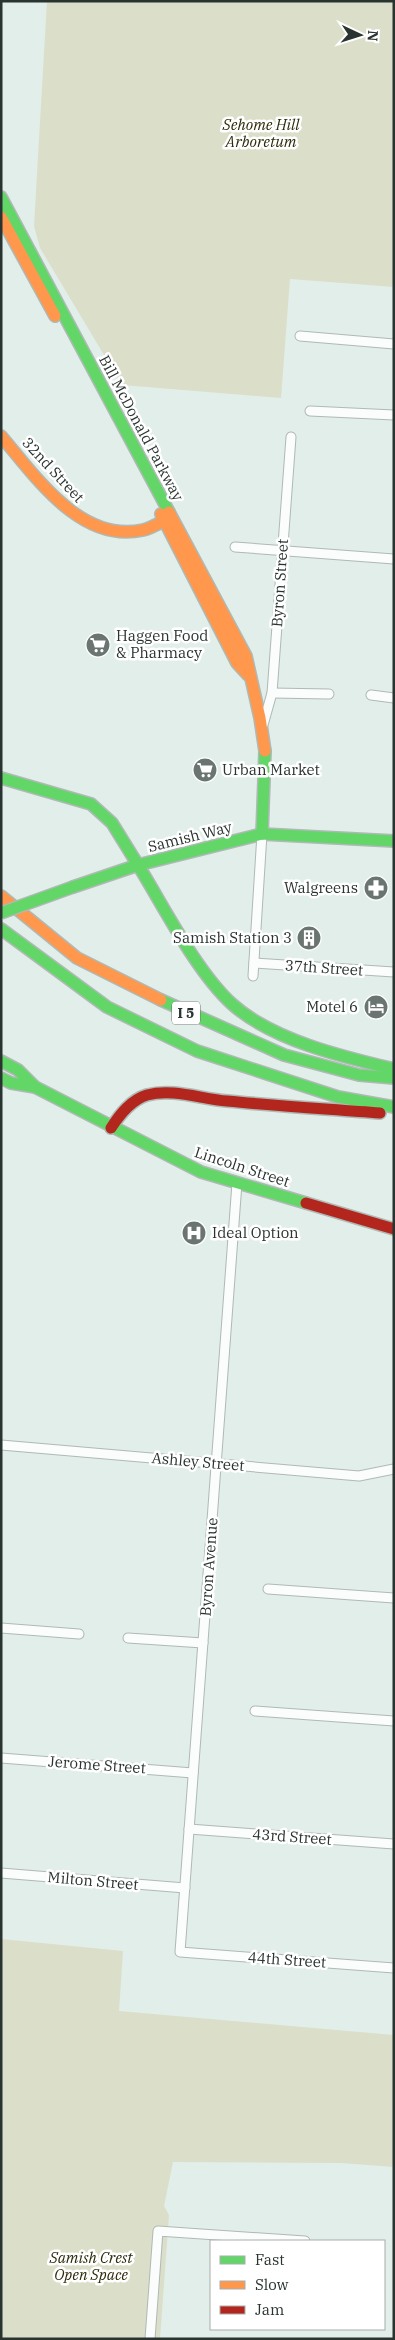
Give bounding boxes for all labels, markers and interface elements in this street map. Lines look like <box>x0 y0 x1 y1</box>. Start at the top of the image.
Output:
north arrow <box>335 10 385 60</box>
text: N <box>364 30 382 42</box>
park label: Sehome Hill Arboretum <box>222 115 300 151</box>
street label: Bill McDonald Parkway <box>95 352 188 504</box>
street label: 32nd Street <box>18 433 88 506</box>
street label: Byron Street <box>267 538 292 628</box>
place label: Haggen Food & Pharmacy <box>116 626 208 662</box>
supermarket icon: Haggen Food & Pharmacy <box>85 632 111 658</box>
supermarket icon: Urban Market <box>192 757 218 783</box>
place label: Urban Market <box>222 760 320 779</box>
street label: Samish Way <box>146 817 234 856</box>
pharmacy icon: Walgreens <box>363 875 389 901</box>
place label: Walgreens <box>284 878 358 897</box>
building icon: Samish Station 3 <box>296 925 322 951</box>
place label: Samish Station 3 <box>173 928 292 947</box>
street label: 37th Street <box>284 955 364 980</box>
hotel icon: Motel 6 <box>363 994 389 1020</box>
place label: Motel 6 <box>306 997 358 1016</box>
road number: I 5 <box>172 1001 200 1024</box>
street label: Lincoln Street <box>192 1142 292 1191</box>
hospital icon: Ideal Option <box>181 1220 207 1246</box>
place label: Ideal Option <box>212 1223 299 1242</box>
street label: Ashley Street <box>151 1448 245 1475</box>
street label: Byron Avenue <box>196 1517 221 1617</box>
street label: Jerome Street <box>48 1752 146 1777</box>
street label: 43rd Street <box>252 1824 332 1849</box>
street label: Milton Street <box>47 1867 139 1894</box>
street label: 44th Street <box>247 1947 327 1972</box>
legend <box>210 2240 385 2330</box>
park label: Samish Crest Open Space <box>48 2248 133 2284</box>
text: Fast <box>255 2250 285 2269</box>
text: Slow <box>255 2275 289 2294</box>
text: Jam <box>255 2300 284 2319</box>

